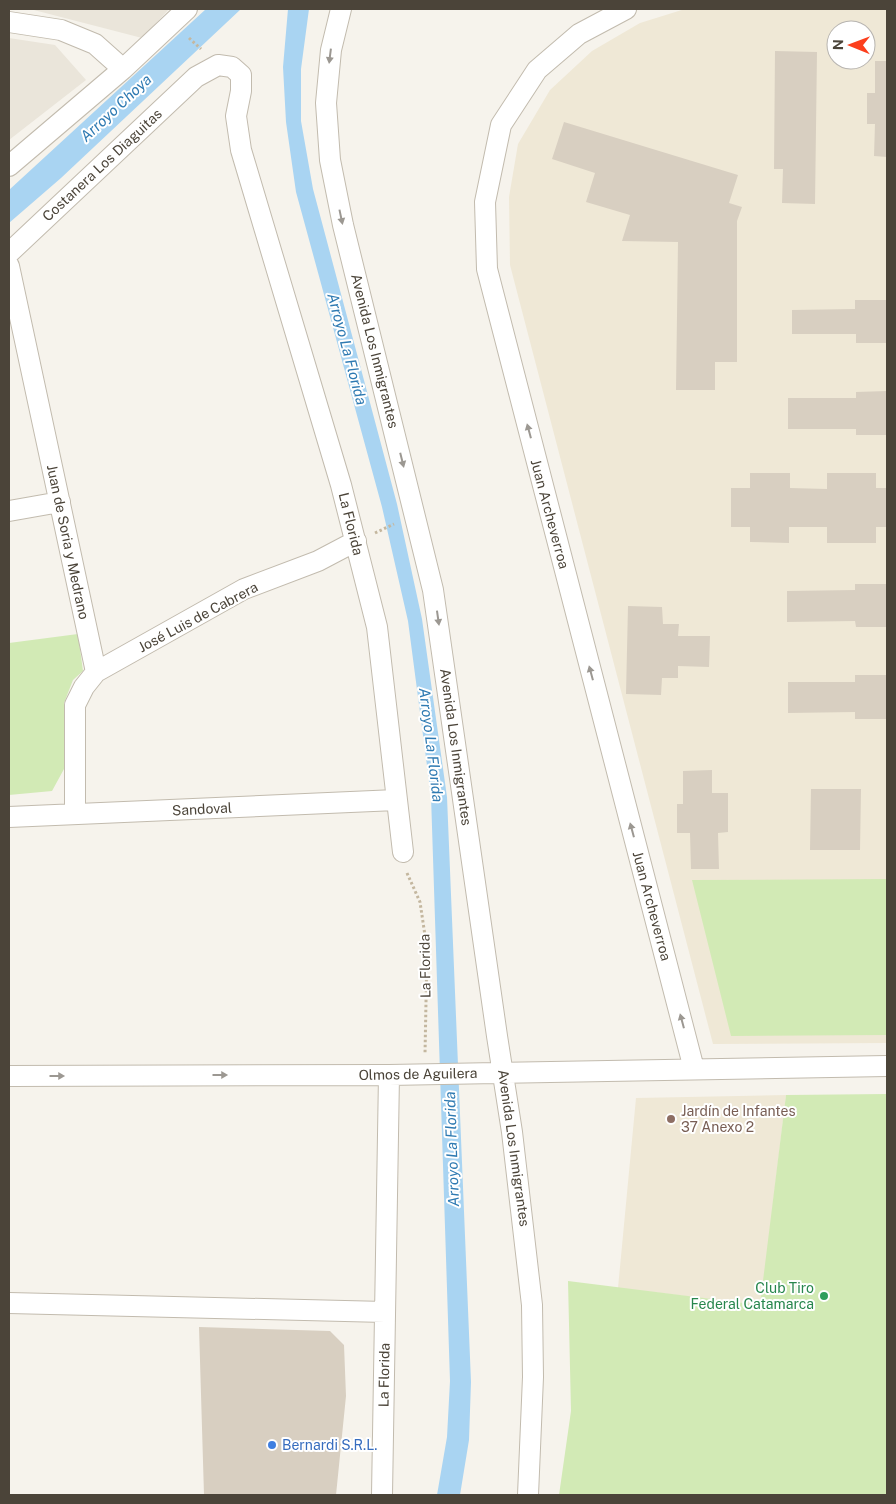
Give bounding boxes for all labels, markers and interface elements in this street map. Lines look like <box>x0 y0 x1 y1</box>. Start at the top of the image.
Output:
north arrow <box>826 20 876 70</box>
text: N <box>830 39 846 50</box>
one-way arrow <box>326 49 334 65</box>
water label: Arroyo Choya <box>77 71 155 145</box>
street label: Costanera Los Diaguitas <box>39 106 165 224</box>
one-way arrow <box>338 210 346 226</box>
street label: Avenida Los Inmigrantes <box>348 272 402 430</box>
water label: Arroyo La Florida <box>324 291 371 407</box>
one-way arrow <box>525 423 533 438</box>
one-way arrow <box>398 452 406 467</box>
street label: Juan Archeverroa <box>528 457 572 571</box>
street label: Juan de Soria y Medrano <box>44 463 92 621</box>
street label: La Florida <box>335 491 367 557</box>
street label: José Luis de Cabrera <box>135 579 261 655</box>
one-way arrow <box>434 611 442 627</box>
one-way arrow <box>587 665 595 680</box>
street label: Avenida Los Inmigrantes <box>437 667 475 827</box>
water label: Arroyo La Florida <box>416 687 447 803</box>
street label: Sandoval <box>172 799 232 819</box>
one-way arrow <box>628 823 636 838</box>
street label: Juan Archeverroa <box>630 849 674 963</box>
street label: La Florida <box>416 934 434 998</box>
one-way arrow <box>678 1014 686 1029</box>
street label: Olmos de Aguilera <box>358 1065 478 1083</box>
street label: Avenida Los Inmigrantes <box>495 1068 533 1228</box>
one-way arrow <box>212 1071 228 1079</box>
one-way arrow <box>50 1072 66 1080</box>
water label: Arroyo La Florida <box>441 1091 462 1207</box>
place label: Jardín de Infantes 37 Anexo 2 <box>681 1103 796 1135</box>
marker: Jardín de Infantes 37 Anexo 2 <box>665 1113 677 1125</box>
place label: Club Tiro Federal Catamarca <box>691 1280 814 1312</box>
marker: Club Tiro Federal Catamarca <box>818 1290 830 1302</box>
street label: La Florida <box>375 1343 393 1407</box>
place label: Bernardi S.R.L. <box>282 1437 378 1453</box>
marker: Bernardi S.R.L. <box>266 1439 278 1451</box>

